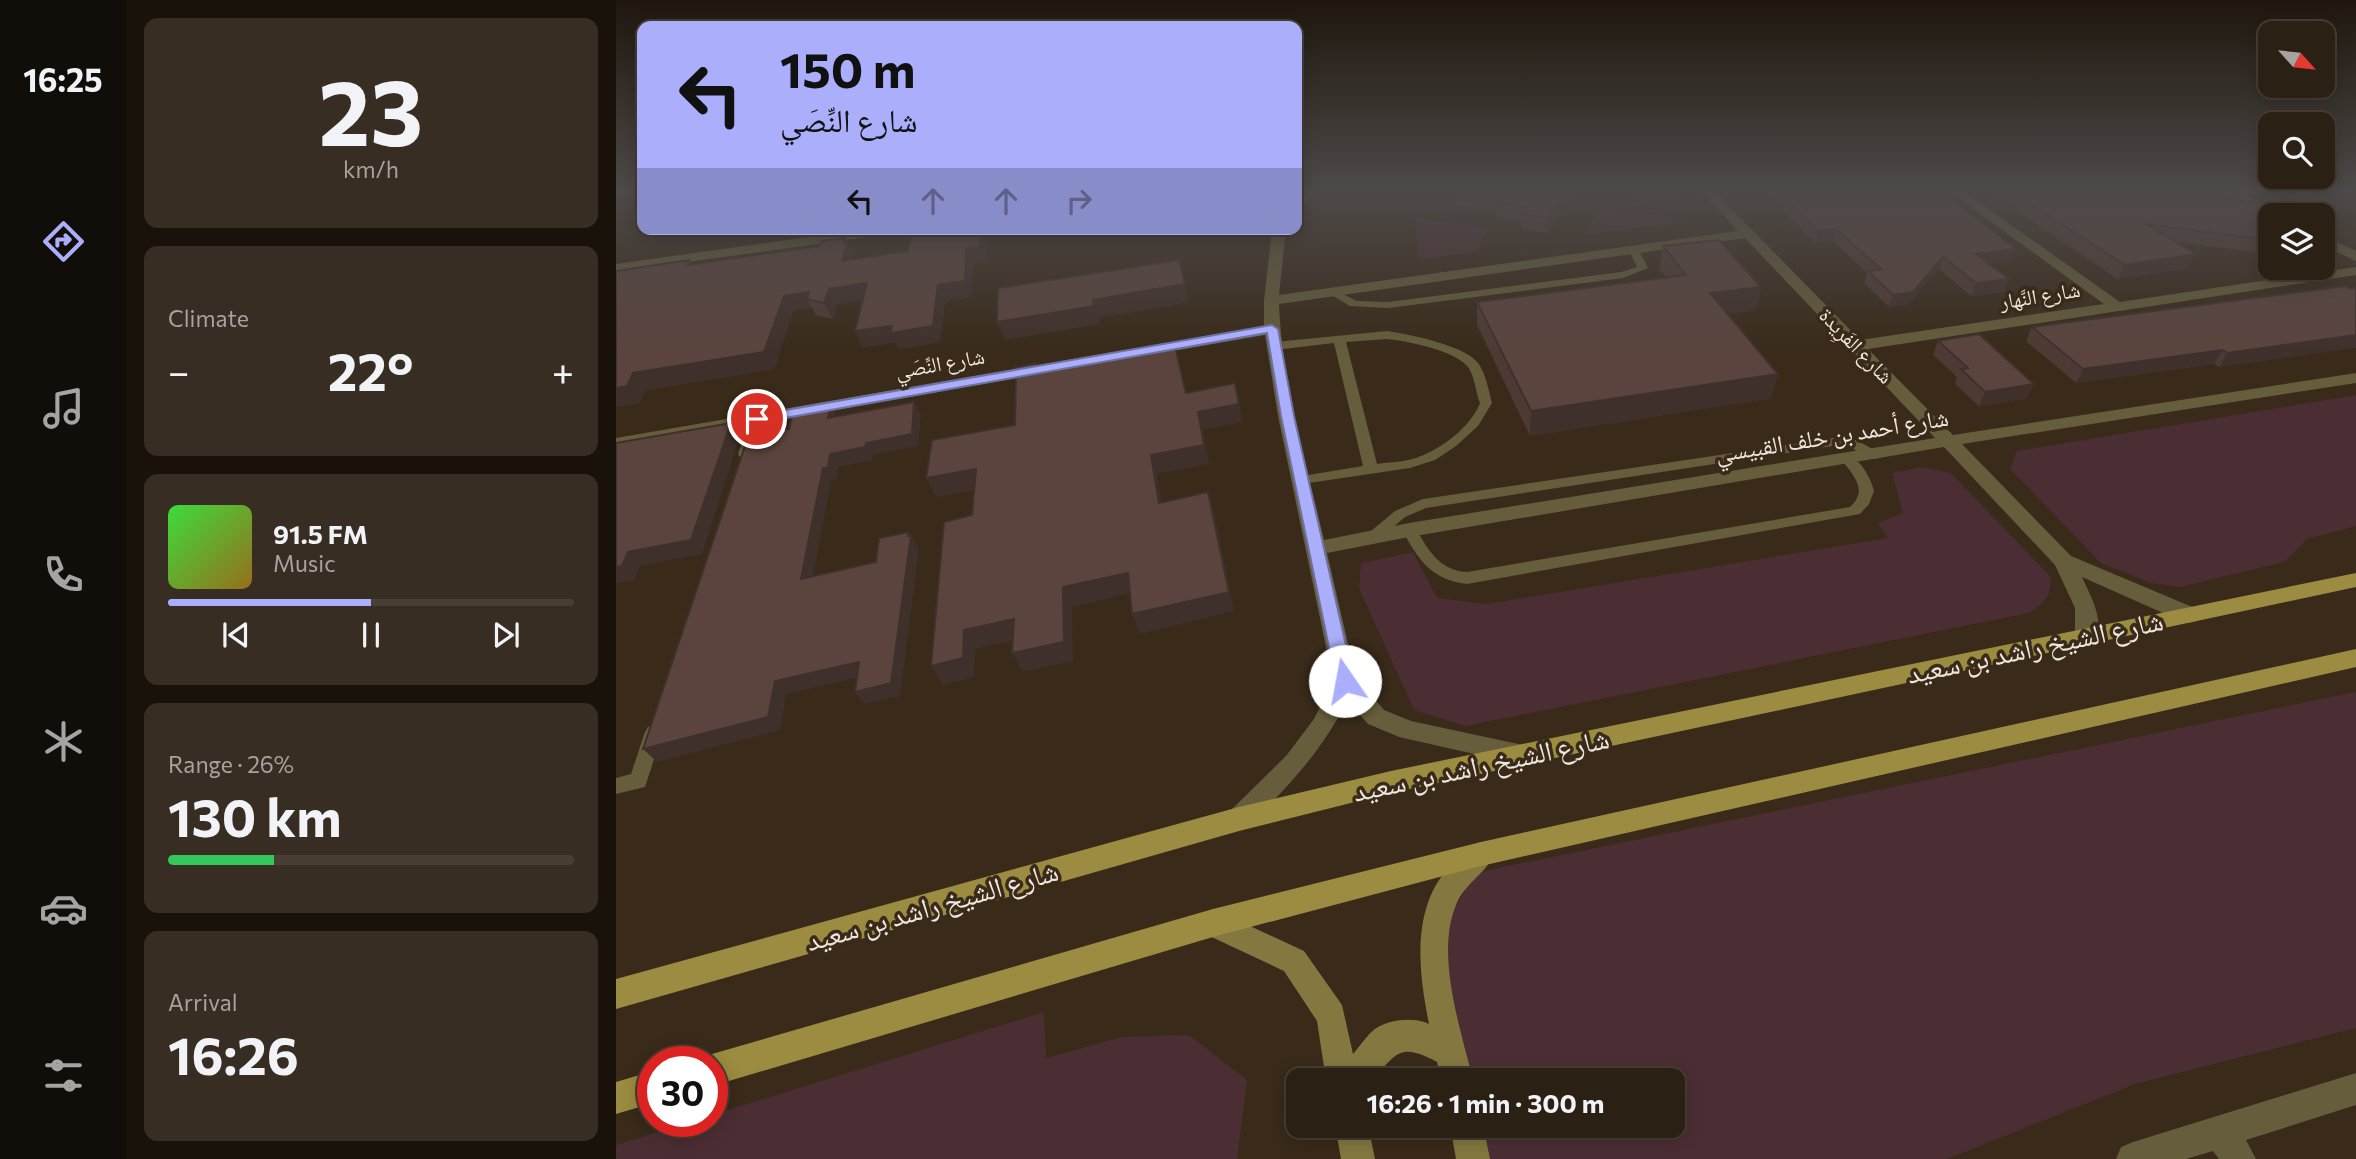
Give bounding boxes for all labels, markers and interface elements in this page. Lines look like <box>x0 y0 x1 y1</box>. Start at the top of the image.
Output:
north arrow <box>2258 21 2334 98</box>
map controls <box>2258 21 2335 280</box>
text: 150 m <box>780 38 915 98</box>
icon: left <box>665 49 756 140</box>
text: 23 <box>319 53 423 165</box>
text: 16:25 <box>23 59 103 99</box>
text: شارع النِّصَي <box>780 99 918 139</box>
button: search <box>2258 112 2335 189</box>
text: km/h <box>343 155 399 183</box>
icon: left <box>841 182 879 220</box>
icon: ahead <box>914 182 952 220</box>
icon: ahead <box>987 182 1025 220</box>
icon: right <box>1060 182 1098 220</box>
button: layers <box>2258 203 2335 280</box>
icon: directions <box>39 217 88 266</box>
street label: شارع النَّهار <box>1997 276 2082 315</box>
street label: شارع الفَرِيدة <box>1812 302 1899 391</box>
text: Climate <box>168 304 249 332</box>
text: 22° <box>328 338 413 402</box>
street label: شارع النِّصَي <box>893 342 987 388</box>
text: − <box>168 347 190 394</box>
text: + <box>552 347 574 394</box>
icon: music <box>39 384 88 433</box>
pin <box>727 389 787 449</box>
icon: arrive <box>738 400 776 438</box>
street label: شارع أحمد بن خلف القبيسي <box>1713 402 1951 473</box>
text: 91.5 FM <box>273 518 368 549</box>
text: Music <box>273 549 336 577</box>
icon: phone <box>39 550 88 599</box>
street label: شارع الشيخ راشد بن سعيد <box>1904 602 2166 692</box>
icon: previous <box>217 616 255 654</box>
icon: pause <box>352 616 390 654</box>
icon: next <box>487 616 525 654</box>
position arrow <box>1308 644 1382 718</box>
icon: climate <box>39 717 88 766</box>
street label: شارع الشيخ راشد بن سعيد <box>1350 720 1612 810</box>
text: Range · 26% <box>168 750 294 778</box>
text: 130 km <box>168 784 342 848</box>
street label: شارع الشيخ راشد بن سعيد <box>802 853 1062 959</box>
icon: car <box>39 884 88 933</box>
text: Arrival <box>168 988 238 1016</box>
text: 16:26 <box>168 1022 299 1086</box>
speed limit sign: 30 <box>637 1046 728 1137</box>
icon: filters <box>39 1051 88 1100</box>
text: 16:26 · 1 min · 300 m <box>1366 1087 1605 1118</box>

